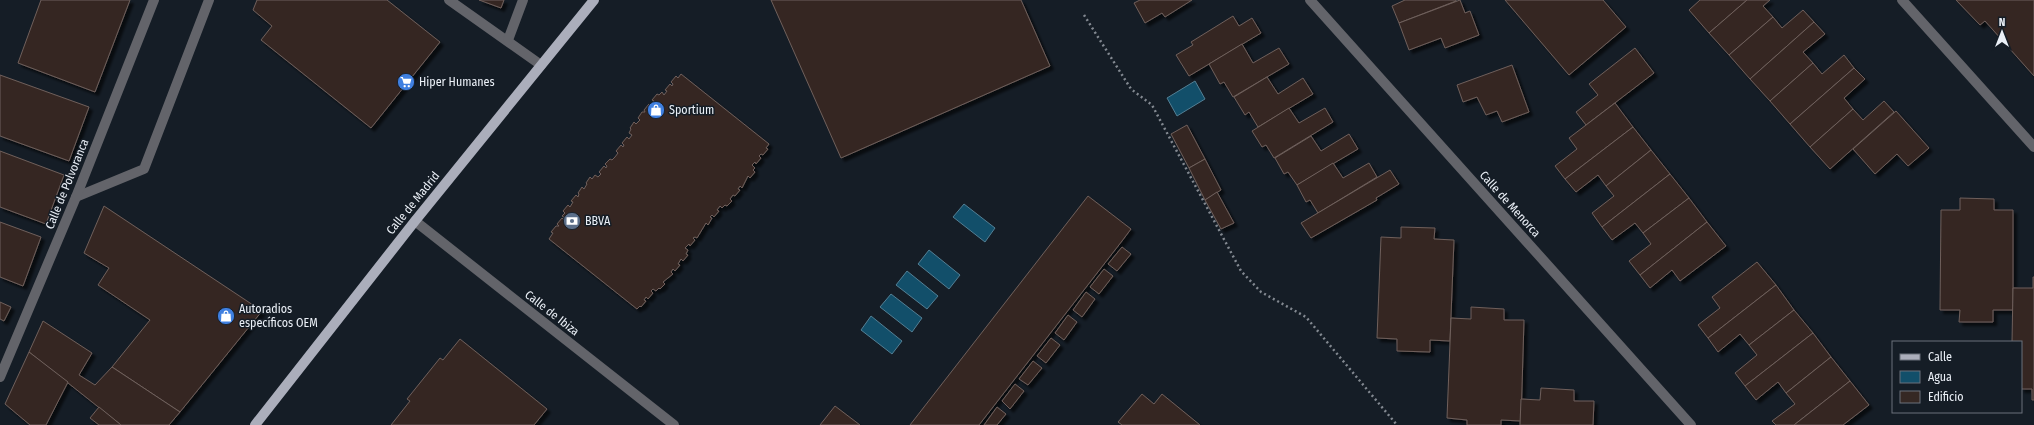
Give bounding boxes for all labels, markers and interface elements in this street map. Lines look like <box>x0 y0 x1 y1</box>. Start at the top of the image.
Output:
north arrow <box>1982 12 2022 52</box>
text: N <box>1999 16 2005 29</box>
supermarket icon: Hiper Humanes <box>396 72 416 92</box>
place label: Hiper Humanes <box>419 75 495 89</box>
shop icon: Sportium <box>646 100 666 120</box>
place label: Sportium <box>669 103 714 117</box>
street label: Calle de Polvoranca <box>43 137 91 231</box>
street label: Calle de Menorca <box>1477 168 1543 240</box>
street label: Calle de Madrid <box>384 169 442 237</box>
bank icon: BBVA <box>562 211 582 231</box>
place label: BBVA <box>585 214 611 228</box>
street label: Calle de Ibiza <box>522 287 582 339</box>
place label: Autoradios específicos OEM <box>239 302 318 330</box>
shop icon: Autoradios específicos OEM <box>216 306 236 326</box>
legend <box>1892 341 2022 413</box>
text: Calle <box>1928 350 1952 364</box>
text: Agua <box>1928 370 1952 384</box>
text: Edificio <box>1928 390 1964 404</box>

